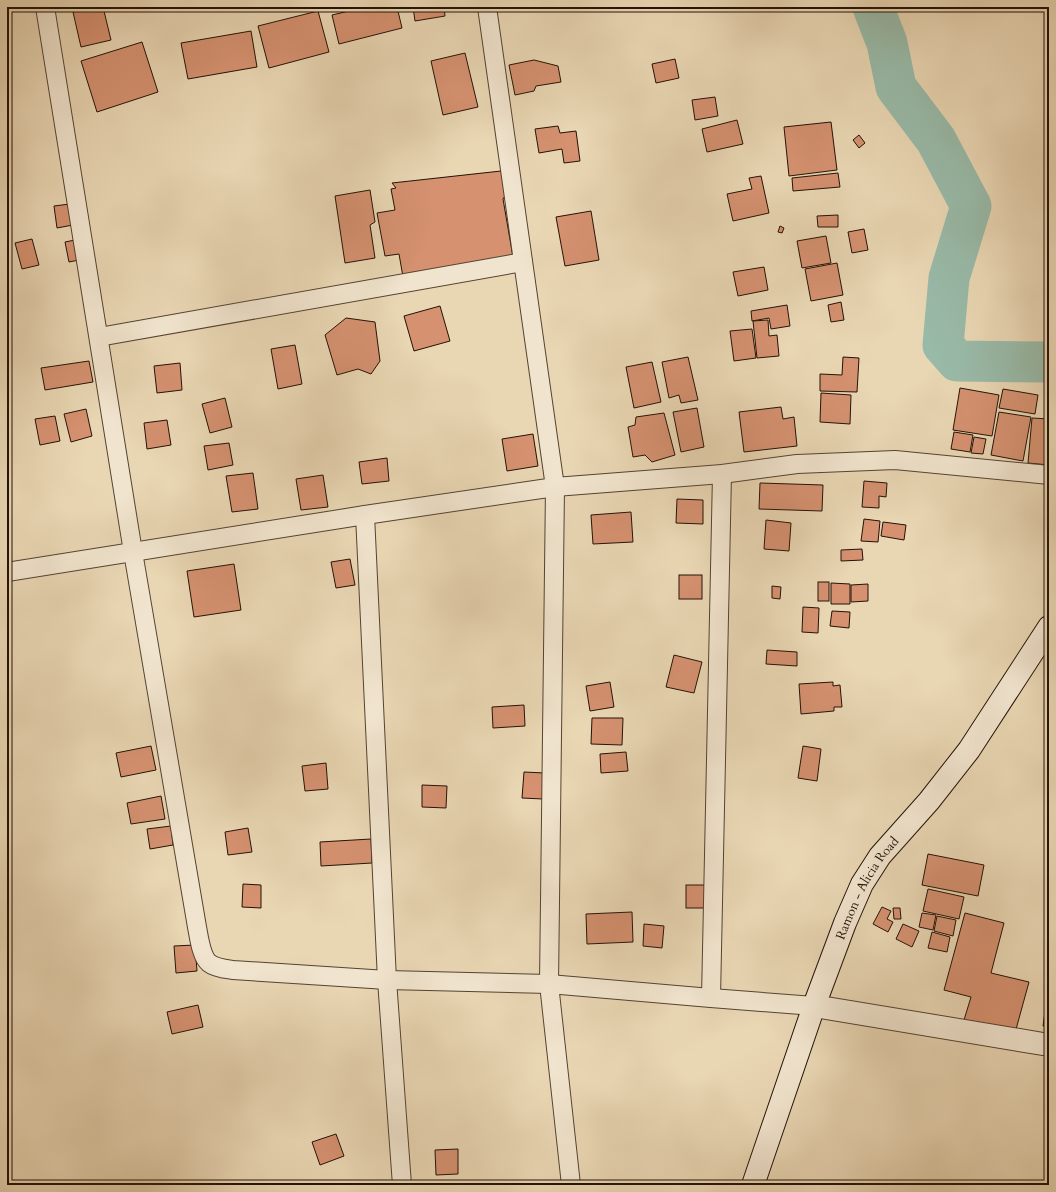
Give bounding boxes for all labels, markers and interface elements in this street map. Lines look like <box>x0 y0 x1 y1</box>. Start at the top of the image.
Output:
street label: Ramon - Alicia Road <box>832 833 903 942</box>

